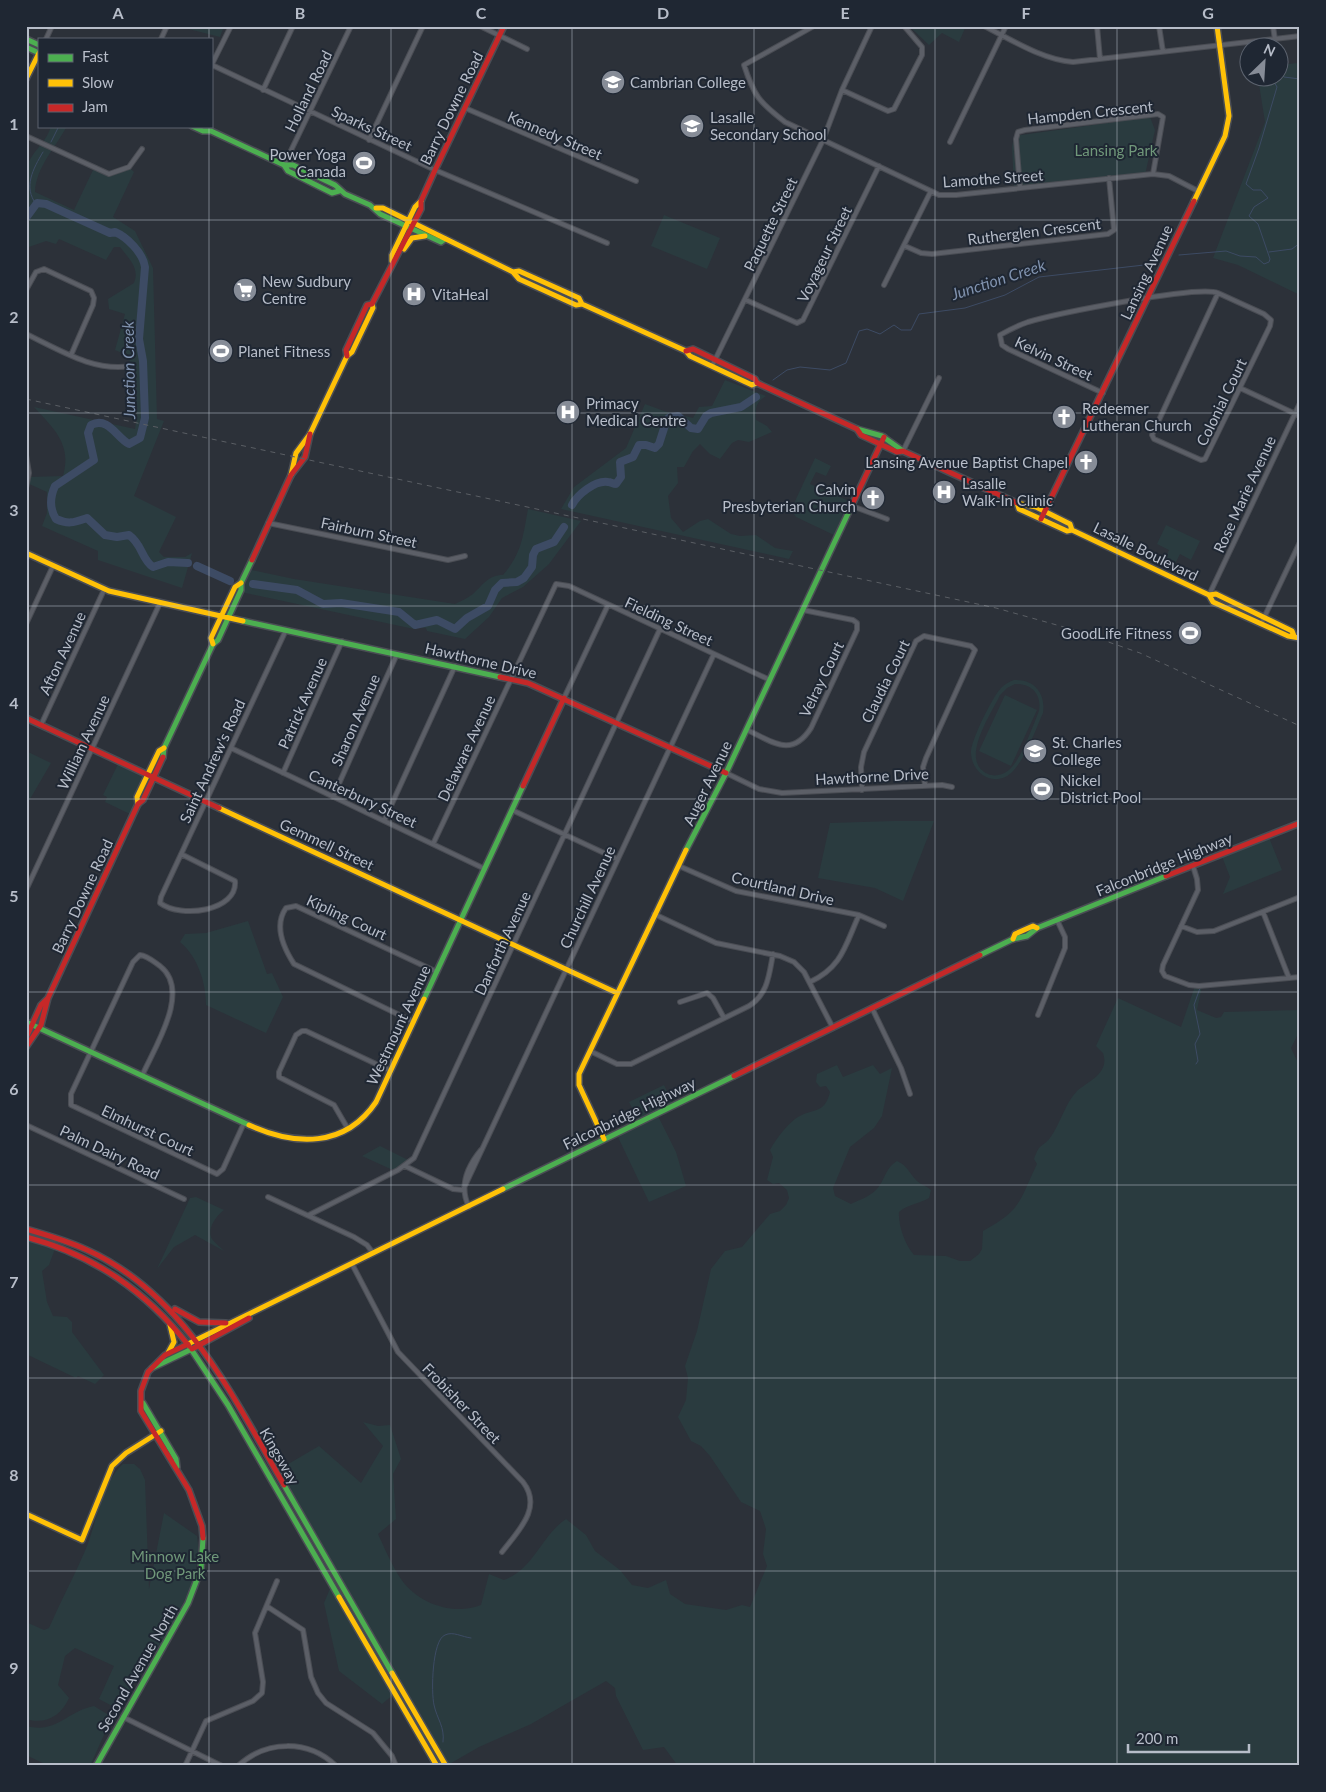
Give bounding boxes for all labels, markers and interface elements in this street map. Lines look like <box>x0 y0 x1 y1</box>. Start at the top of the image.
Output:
text: A <box>111 3 124 22</box>
text: B <box>295 3 305 22</box>
text: C <box>476 3 487 22</box>
text: D <box>657 3 669 22</box>
text: E <box>840 3 850 22</box>
text: F <box>1021 3 1031 22</box>
text: G <box>1202 3 1214 22</box>
legend <box>38 38 212 128</box>
north arrow <box>1238 38 1288 88</box>
text: N <box>1261 40 1278 60</box>
text: Fast <box>82 47 109 65</box>
street label: Holland Road <box>281 47 335 135</box>
street label: Barry Downe Road <box>416 48 486 168</box>
school or university icon: Cambrian College <box>600 69 626 95</box>
text: Slow <box>82 73 114 91</box>
place label: Cambrian College <box>630 73 746 91</box>
street label: Hampden Crescent <box>1026 96 1154 128</box>
text: Jam <box>82 97 108 115</box>
street label: Sparks Street <box>329 102 416 155</box>
street label: Kennedy Street <box>505 107 606 163</box>
place label: Lasalle Secondary School <box>710 108 827 143</box>
school or university icon: Lasalle Secondary School <box>679 113 705 139</box>
text: 1 <box>9 114 19 133</box>
park label: Lansing Park <box>1075 141 1158 159</box>
place label: Power Yoga Canada <box>270 145 346 180</box>
sports icon: Power Yoga Canada <box>351 150 377 176</box>
street label: Lamothe Street <box>942 165 1045 190</box>
street label: Paquette Street <box>739 174 801 274</box>
street label: Voyageur Street <box>793 202 855 305</box>
street label: Rutherglen Crescent <box>966 214 1102 248</box>
street label: Lansing Avenue <box>1116 222 1176 322</box>
water label: Junction Creek <box>947 255 1048 303</box>
place label: New Sudbury Centre <box>262 272 351 307</box>
supermarket icon: New Sudbury Centre <box>232 277 258 303</box>
hospital icon: VitaHeal <box>401 281 427 307</box>
place label: VitaHeal <box>432 285 489 303</box>
text: 2 <box>9 307 19 326</box>
water label: Junction Creek <box>118 320 138 420</box>
street label: Kelvin Street <box>1012 332 1096 384</box>
sports icon: Planet Fitness <box>208 338 234 364</box>
place label: Planet Fitness <box>238 342 330 360</box>
street label: Colonial Court <box>1192 355 1250 449</box>
place label: Primacy Medical Centre <box>586 394 686 429</box>
hospital icon: Primacy Medical Centre <box>555 399 581 425</box>
place label: Redeemer Lutheran Church <box>1082 399 1192 434</box>
church icon: Redeemer Lutheran Church <box>1051 404 1077 430</box>
street label: Rose Marie Avenue <box>1209 433 1279 555</box>
church icon: Lansing Avenue Baptist Chapel <box>1073 449 1099 475</box>
place label: Lansing Avenue Baptist Chapel <box>865 453 1068 471</box>
place label: Lasalle Walk-In Clinic <box>962 474 1053 509</box>
hospital icon: Lasalle Walk-In Clinic <box>931 479 957 505</box>
place label: Calvin Presbyterian Church <box>722 480 856 515</box>
church icon: Calvin Presbyterian Church <box>860 485 886 511</box>
text: 3 <box>9 500 19 519</box>
street label: Fairburn Street <box>319 513 419 551</box>
street label: Lasalle Boulevard <box>1091 518 1201 584</box>
street label: Fielding Street <box>622 593 716 649</box>
street label: Afton Avenue <box>35 608 89 698</box>
sports icon: GoodLife Fitness <box>1177 620 1203 646</box>
place label: GoodLife Fitness <box>1061 624 1172 642</box>
street label: Claudia Court <box>857 636 913 726</box>
street label: Hawthorne Drive <box>423 638 539 682</box>
street label: Velray Court <box>795 638 847 720</box>
street label: Patrick Avenue <box>274 654 330 752</box>
street label: Sharon Avenue <box>327 671 383 769</box>
street label: William Avenue <box>53 692 113 792</box>
street label: Delaware Avenue <box>433 692 499 804</box>
text: 4 <box>9 693 19 712</box>
street label: Saint Andrew's Road <box>175 696 249 826</box>
place label: St. Charles College <box>1052 733 1122 768</box>
street label: Auger Avenue <box>679 738 735 828</box>
school or university icon: St. Charles College <box>1022 738 1048 764</box>
street label: Hawthorne Drive <box>815 764 929 788</box>
street label: Canterbury Street <box>306 765 421 831</box>
place label: Nickel District Pool <box>1060 771 1141 806</box>
sports icon: Nickel District Pool <box>1029 776 1055 802</box>
street label: Gemmell Street <box>277 814 377 874</box>
street label: Falconbridge Highway <box>1093 828 1235 900</box>
street label: Barry Downe Road <box>48 836 116 956</box>
street label: Churchill Avenue <box>555 843 619 951</box>
street label: Courtland Drive <box>730 867 836 909</box>
text: 5 <box>9 886 19 905</box>
street label: Danforth Avenue <box>470 888 534 998</box>
street label: Kipling Court <box>304 891 391 944</box>
street label: Westmount Avenue <box>362 962 434 1088</box>
street label: Falconbridge Highway <box>560 1073 699 1153</box>
text: 6 <box>9 1079 19 1098</box>
street label: Elmhurst Court <box>99 1101 198 1160</box>
street label: Palm Dairy Road <box>57 1121 163 1183</box>
text: 7 <box>9 1272 19 1291</box>
street label: Frobisher Street <box>419 1359 505 1447</box>
street label: Kingsway <box>256 1424 304 1488</box>
text: 8 <box>9 1465 19 1484</box>
park label: Minnow Lake Dog Park <box>131 1547 219 1582</box>
street label: Second Avenue North <box>93 1601 181 1735</box>
text: 9 <box>9 1658 19 1677</box>
scale bar <box>1128 1722 1250 1754</box>
text: 200 m <box>1136 1729 1178 1747</box>

